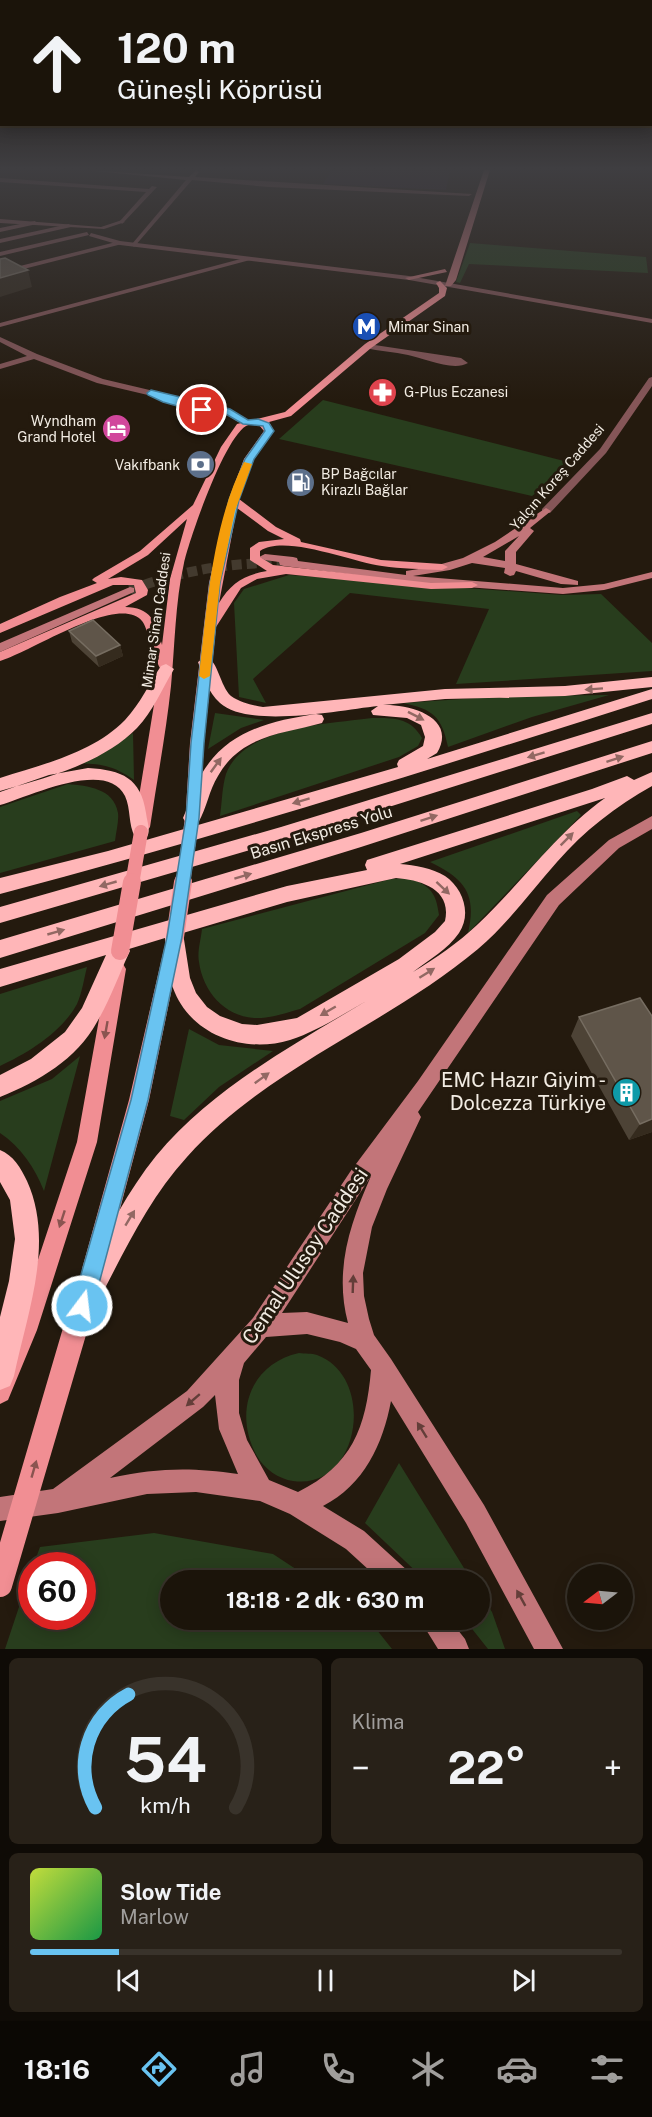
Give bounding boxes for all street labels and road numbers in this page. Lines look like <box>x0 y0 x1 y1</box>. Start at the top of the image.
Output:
street label: Yalçın Koreş Caddesi <box>507 421 607 533</box>
street label: Mimar Sinan Caddesi <box>139 551 173 689</box>
street label: Basın Ekspress Yolu <box>248 802 394 863</box>
street label: Cemal Ulusoy Caddesi <box>237 1163 373 1349</box>

